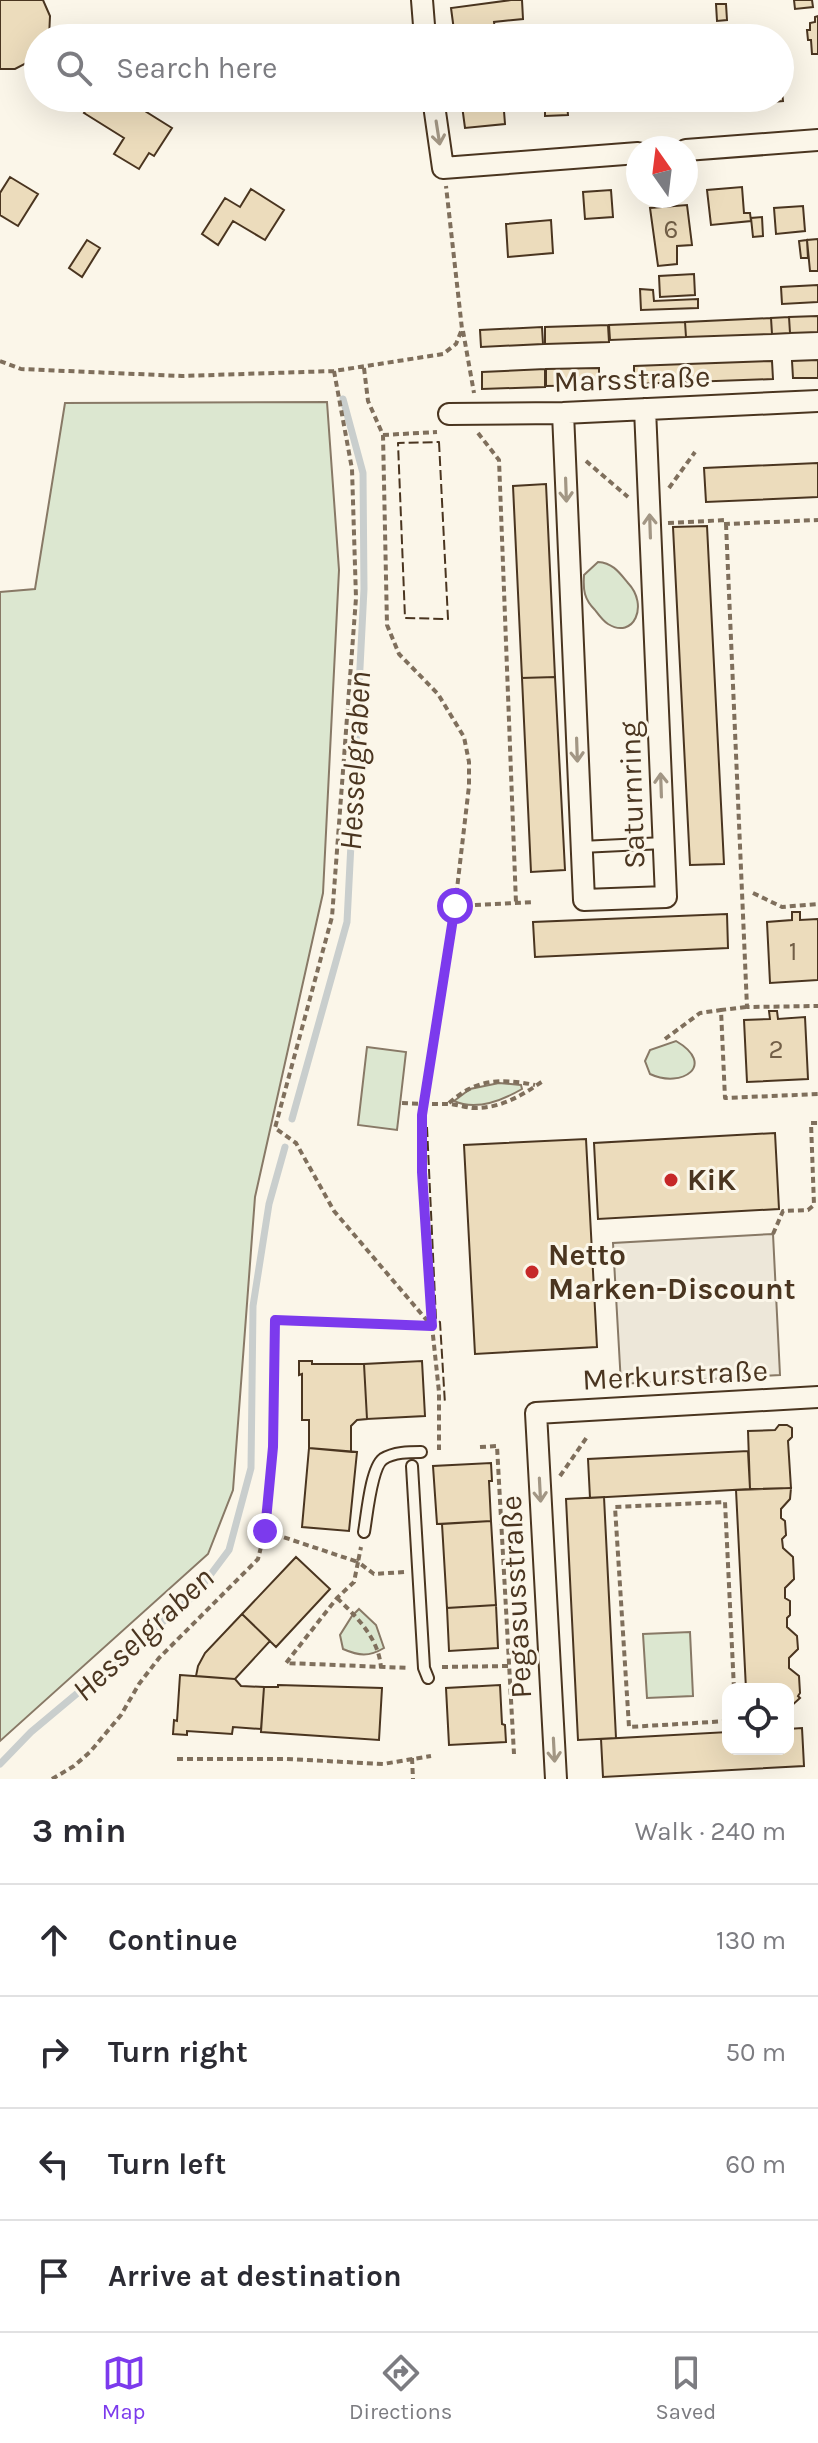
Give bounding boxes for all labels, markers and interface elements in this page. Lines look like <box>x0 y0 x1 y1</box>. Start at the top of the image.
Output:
search box <box>24 24 794 112</box>
icon: search <box>52 46 96 90</box>
text: Search here <box>116 50 277 86</box>
one-way arrow <box>431 120 446 145</box>
north arrow <box>626 136 698 208</box>
house number: 6 <box>664 214 678 245</box>
street label: Marsstraße <box>553 358 711 400</box>
one-way arrow <box>559 476 574 503</box>
one-way arrow <box>642 513 657 540</box>
water label: Hesselgraben <box>332 670 378 852</box>
street label: Saturnring <box>611 720 653 870</box>
one-way arrow <box>570 736 585 763</box>
one-way arrow <box>654 772 669 799</box>
route start <box>437 888 473 924</box>
house number: 1 <box>789 936 797 967</box>
house number: 2 <box>768 1034 784 1065</box>
place label: KiK <box>687 1162 736 1198</box>
marker: KiK <box>662 1171 680 1189</box>
place label: Netto Marken-Discount <box>548 1237 796 1307</box>
marker: Netto Marken-Discount <box>523 1263 541 1281</box>
street label: Merkurstraße <box>581 1352 769 1398</box>
one-way arrow <box>533 1476 548 1503</box>
street label: Pegasusstraße <box>493 1495 539 1699</box>
route end <box>247 1513 283 1549</box>
water label: Hesselgraben <box>65 1559 221 1709</box>
map controls <box>722 1683 794 1755</box>
button: locate <box>722 1683 794 1755</box>
one-way arrow <box>547 1736 562 1763</box>
text: 3 min <box>32 1811 126 1851</box>
text: Walk · 240 m <box>635 1816 786 1847</box>
icon: ahead <box>32 1918 76 1962</box>
text: Continue <box>108 1922 238 1958</box>
text: 130 m <box>716 1925 786 1956</box>
icon: right <box>32 2030 76 2074</box>
text: Turn right <box>108 2034 248 2070</box>
text: 50 m <box>725 2037 786 2068</box>
icon: left <box>32 2142 76 2186</box>
text: Turn left <box>108 2146 226 2182</box>
text: 60 m <box>725 2149 786 2180</box>
icon: arrive <box>32 2254 76 2298</box>
text: Arrive at destination <box>108 2258 402 2294</box>
tab: Map <box>102 2351 146 2425</box>
tab: Directions <box>349 2351 452 2425</box>
tab: Saved <box>656 2351 716 2425</box>

